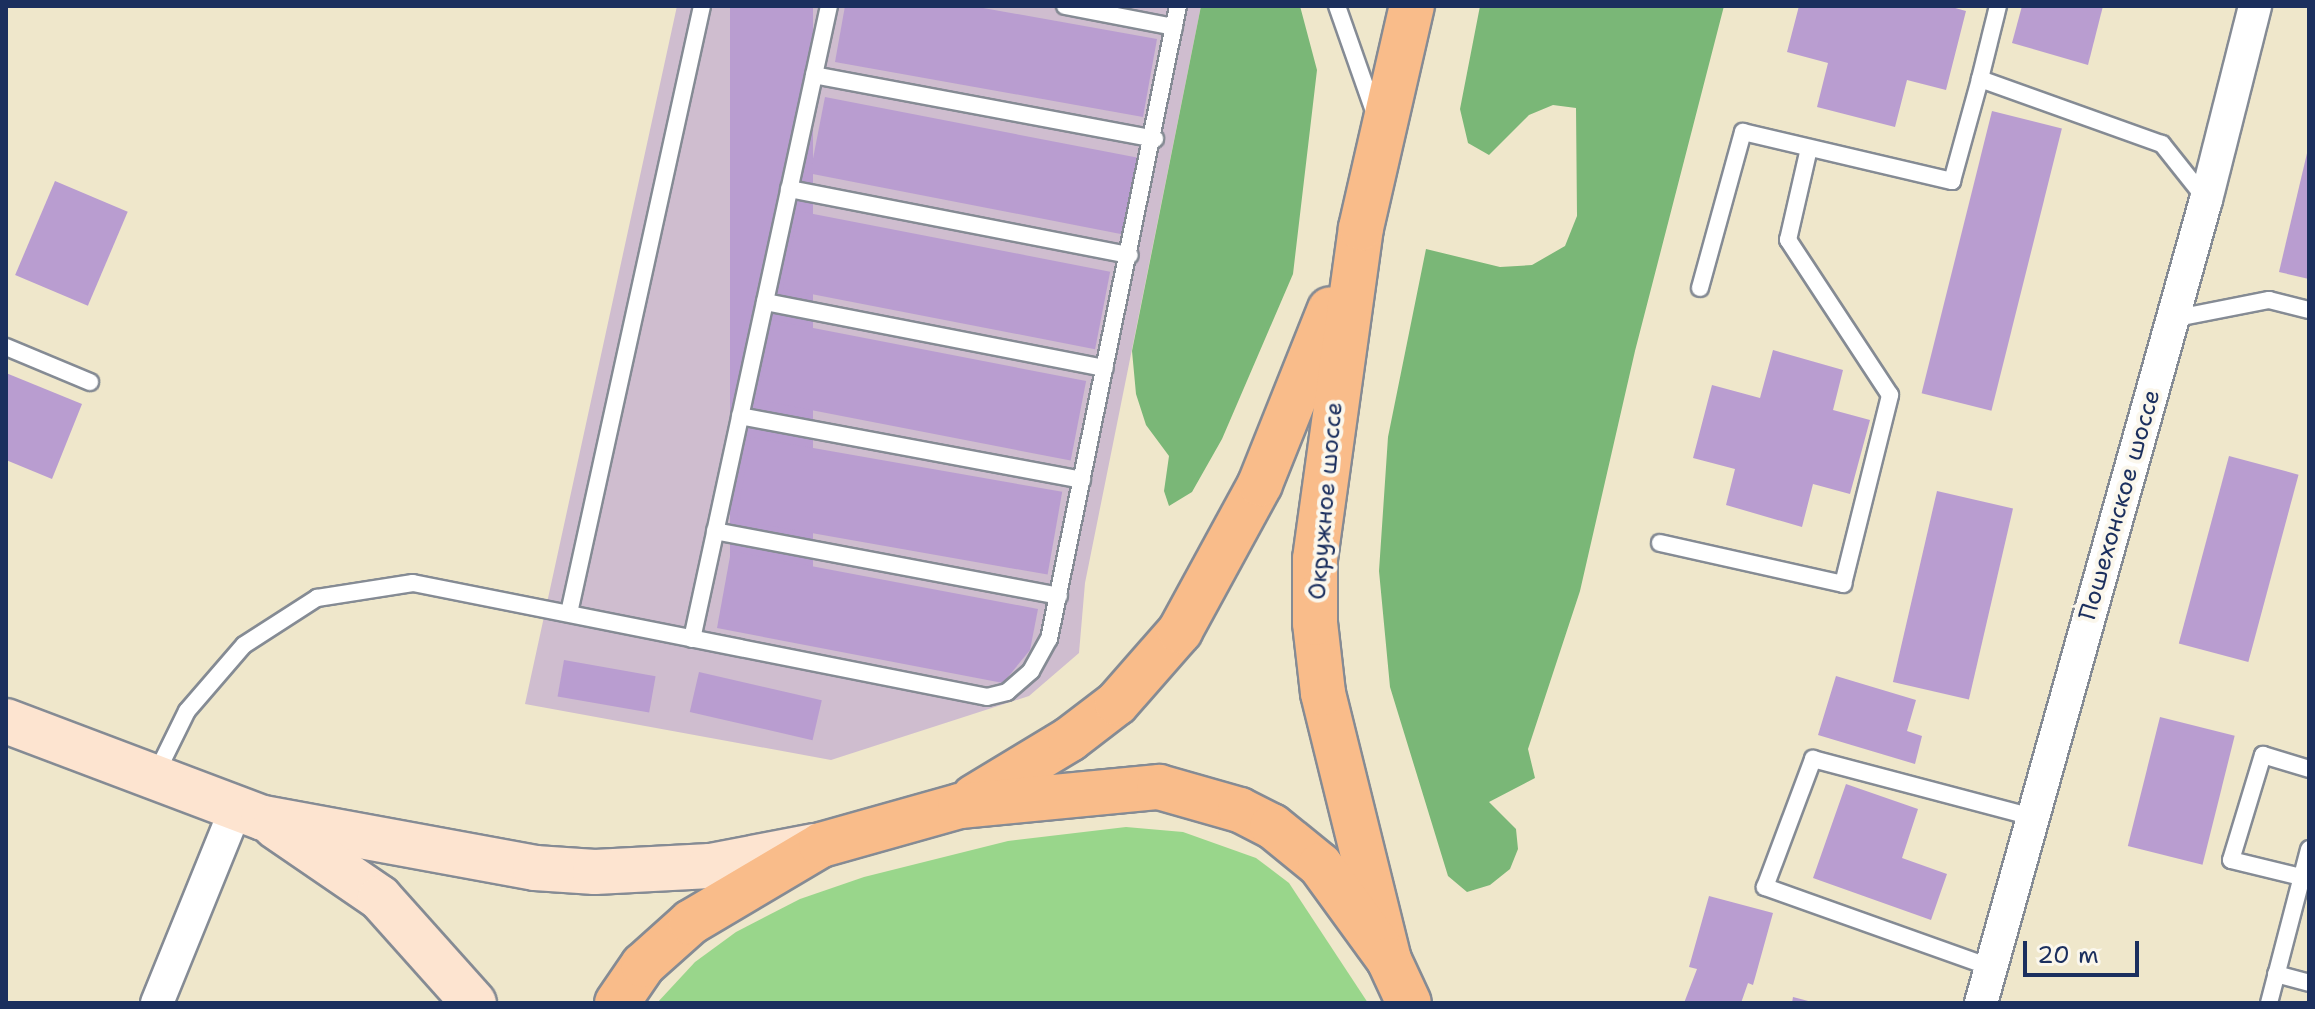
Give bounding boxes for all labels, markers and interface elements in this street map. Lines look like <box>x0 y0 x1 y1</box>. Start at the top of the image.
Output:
street label: Пошехонское шоссе <box>2073 386 2167 624</box>
street label: Окружное шоссе <box>1303 401 1349 601</box>
scale bar <box>2027 925 2143 975</box>
text: 20 m <box>2037 939 2099 971</box>

